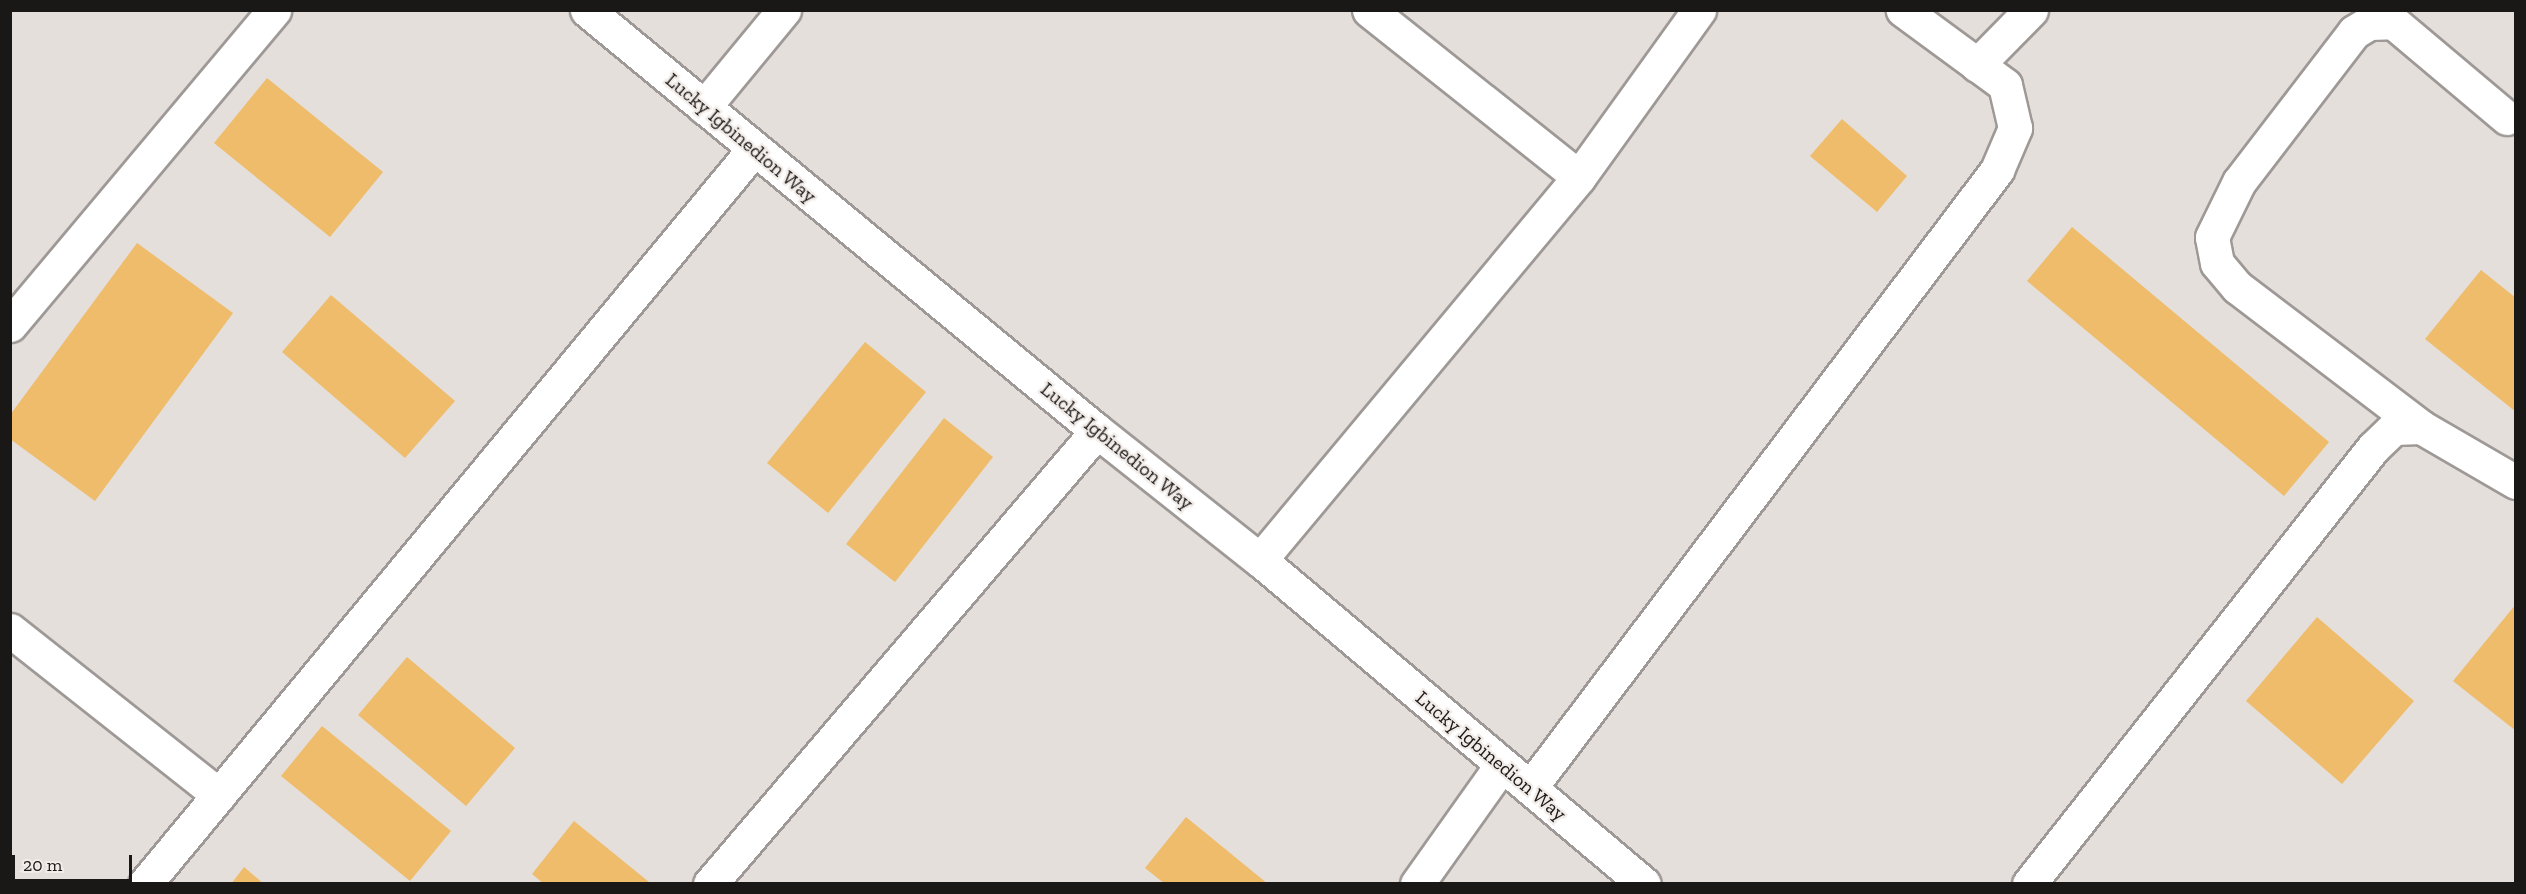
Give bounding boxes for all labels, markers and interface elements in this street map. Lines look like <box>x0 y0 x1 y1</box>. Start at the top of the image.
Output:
street label: Lucky Igbinedion Way <box>660 68 822 208</box>
street label: Lucky Igbinedion Way <box>1035 377 1199 515</box>
street label: Lucky Igbinedion Way <box>1410 686 1572 826</box>
scale bar <box>15 843 135 881</box>
text: 20 m <box>23 854 62 876</box>

